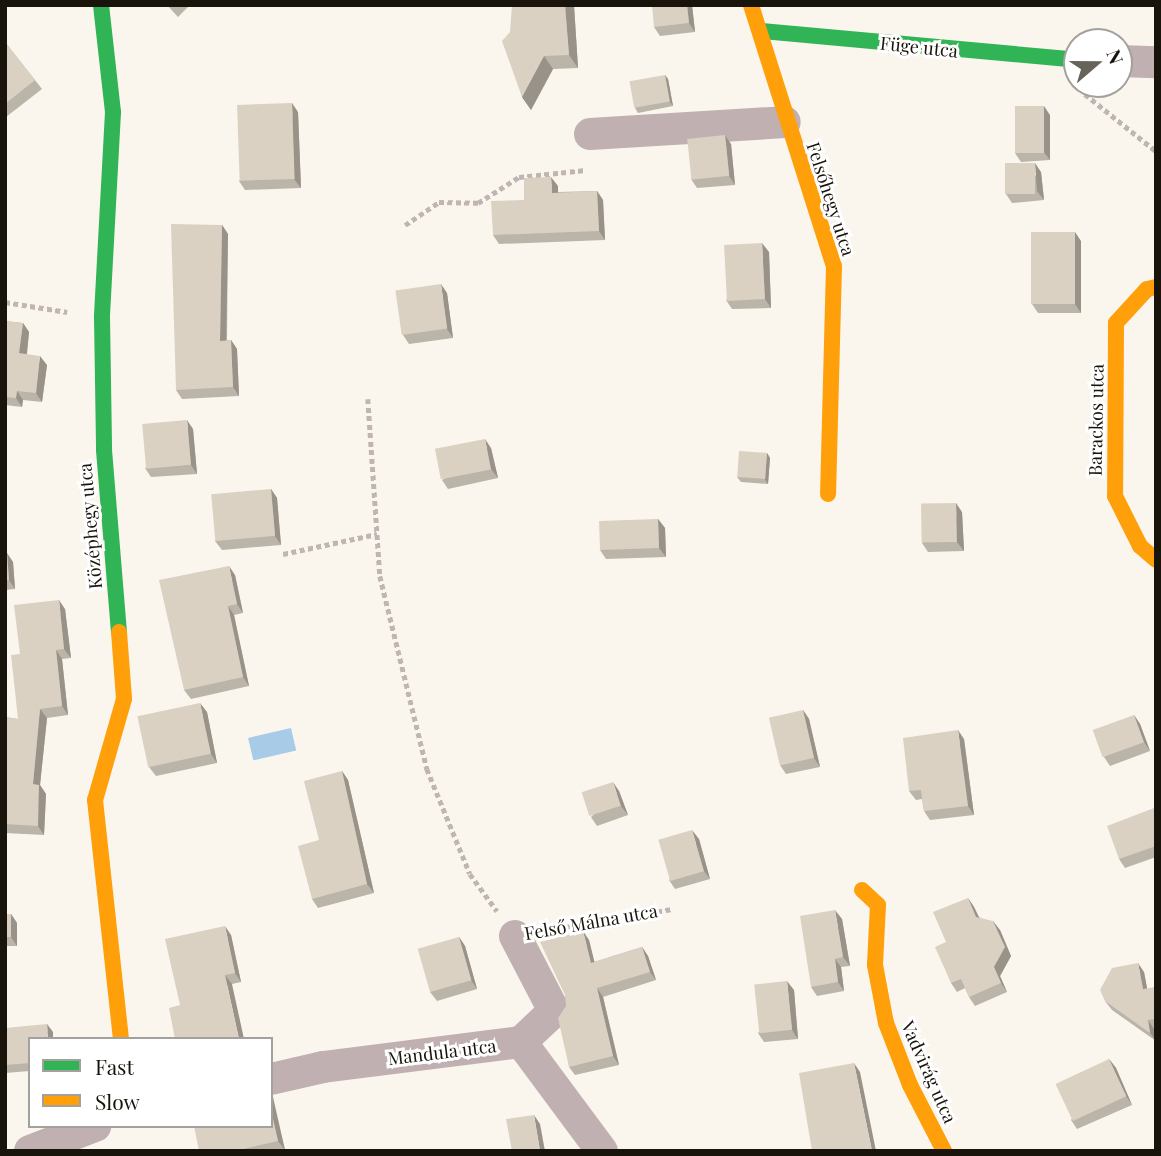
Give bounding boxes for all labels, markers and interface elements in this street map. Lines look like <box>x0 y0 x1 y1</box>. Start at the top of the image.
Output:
north arrow <box>1063 28 1133 98</box>
street label: Füge utca <box>879 32 959 62</box>
text: N <box>1101 46 1130 67</box>
street label: Felsőhegy utca <box>802 139 860 259</box>
street label: Barackos utca <box>1084 364 1108 476</box>
street label: Középhegy utca <box>74 462 106 590</box>
street label: Felső Málna utca <box>523 900 659 944</box>
street label: Vadvirág utca <box>897 1018 961 1126</box>
street label: Mandula utca <box>386 1035 498 1069</box>
legend <box>28 1037 273 1128</box>
text: Fast <box>95 1052 134 1080</box>
text: Slow <box>95 1087 140 1115</box>

